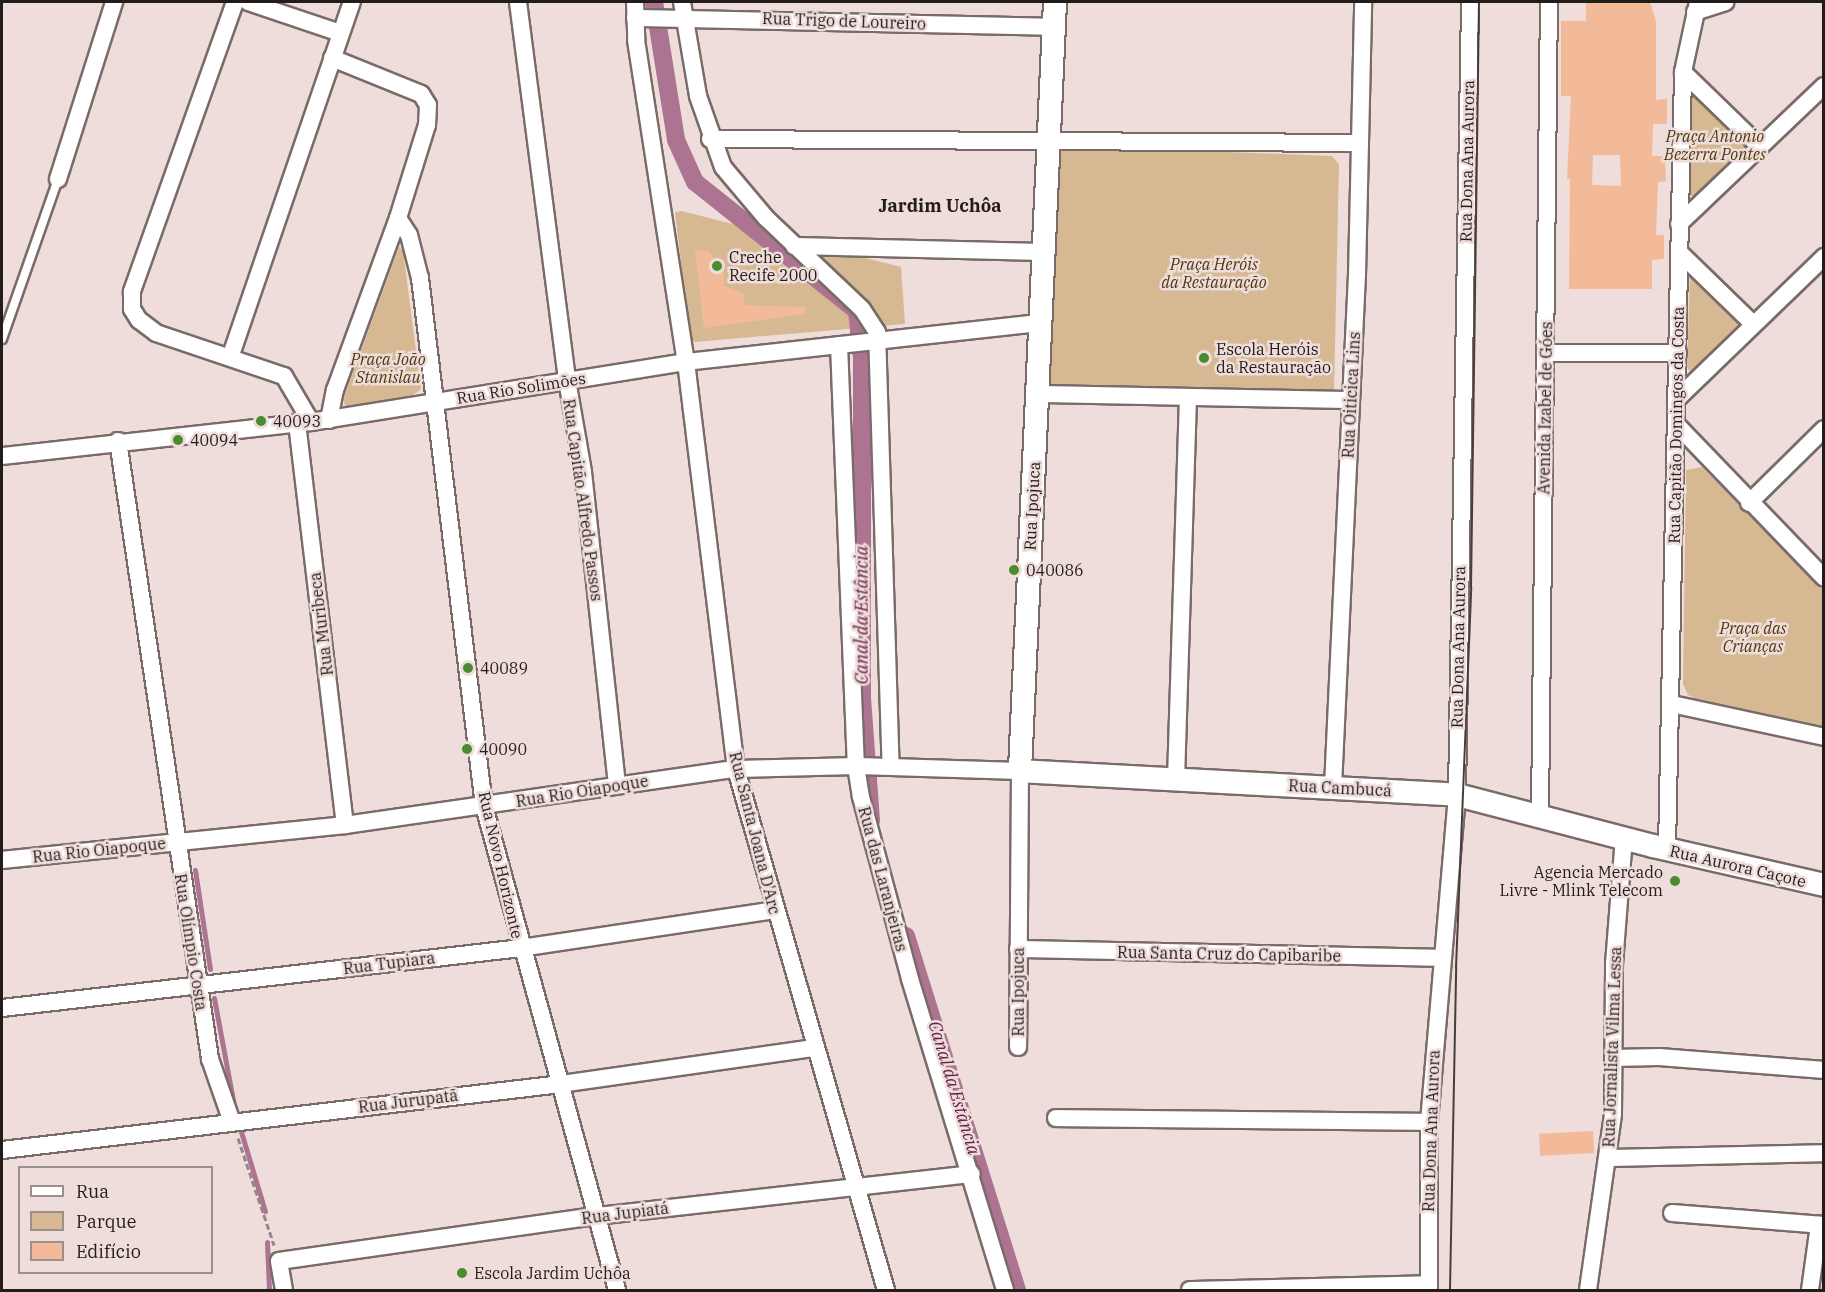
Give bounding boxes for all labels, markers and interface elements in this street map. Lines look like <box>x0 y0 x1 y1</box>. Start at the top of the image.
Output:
street label: Rua Trigo de Loureiro <box>762 9 926 33</box>
street label: Rua Dona Ana Aurora <box>1456 80 1478 242</box>
park label: Praça Antonio Bezerra Pontes <box>1664 126 1766 164</box>
district label: Jardim Uchôa <box>878 195 1002 217</box>
place label: Creche Recife 2000 <box>729 247 817 285</box>
park label: Praça Heróis da Restauração <box>1161 254 1267 292</box>
marker: Creche Recife 2000 <box>710 259 724 273</box>
street label: Rua Capitão Domingos da Costa <box>1664 306 1688 544</box>
street label: Avenida Izabel de Góes <box>1534 321 1556 495</box>
street label: Rua Oiticica Lins <box>1338 331 1364 459</box>
place label: Escola Heróis da Restauração <box>1216 339 1331 377</box>
park label: Praça João Stanislau <box>350 349 426 387</box>
marker: Escola Heróis da Restauração <box>1197 351 1211 365</box>
street label: Rua Rio Solimões <box>455 368 587 408</box>
street label: Rua Capitão Alfredo Passos <box>559 398 607 602</box>
place label: 40093 <box>273 411 321 431</box>
marker: 40093 <box>254 414 268 428</box>
place label: 40094 <box>190 430 238 450</box>
marker: 40094 <box>171 433 185 447</box>
street label: Rua Ipojuca <box>1020 461 1044 551</box>
water label: Canal da Estância <box>851 546 873 684</box>
place label: 040086 <box>1026 560 1084 580</box>
marker: 040086 <box>1007 563 1021 577</box>
street label: Rua Dona Ana Aurora <box>1447 566 1469 728</box>
street label: Rua Muribeca <box>305 571 337 677</box>
park label: Praça das Crianças <box>1719 618 1787 656</box>
place label: 40089 <box>480 658 528 678</box>
marker: 40089 <box>461 661 475 675</box>
place label: 40090 <box>479 739 527 759</box>
marker: 40090 <box>460 742 474 756</box>
street label: Rua Santa Joana D'Arc <box>725 750 785 916</box>
street label: Rua Rio Oiapoque <box>514 771 650 811</box>
street label: Rua Cambucá <box>1288 776 1392 800</box>
street label: Rua Novo Horizonte <box>475 789 527 941</box>
street label: Rua das Laranjeiras <box>854 804 912 954</box>
street label: Rua Rio Oiapoque <box>31 833 167 867</box>
street label: Rua Aurora Caçote <box>1668 841 1808 891</box>
place label: Agencia Mercado Livre - Mlink Telecom <box>1499 862 1663 900</box>
street label: Rua Olímpio Costa <box>171 872 211 1012</box>
marker: Agencia Mercado Livre - Mlink Telecom <box>1668 874 1682 888</box>
street label: Rua Santa Cruz do Capibaribe <box>1117 942 1341 966</box>
street label: Rua Jornalista Vilma Lessa <box>1599 946 1625 1148</box>
street label: Rua Ipojuca <box>1008 947 1028 1037</box>
street label: Rua Tupiara <box>342 948 436 978</box>
water label: Canal da Estância <box>923 1018 985 1158</box>
street label: Rua Dona Ana Aurora <box>1419 1050 1443 1212</box>
street label: Rua Jurupatã <box>357 1085 459 1117</box>
legend <box>18 1166 213 1274</box>
text: Rua <box>76 1180 109 1203</box>
street label: Rua Jupiatá <box>580 1198 670 1228</box>
text: Parque <box>76 1210 136 1233</box>
text: Edifício <box>76 1240 141 1263</box>
place label: Escola Jardim Uchôa <box>474 1263 631 1283</box>
marker: Escola Jardim Uchôa <box>455 1266 469 1280</box>

